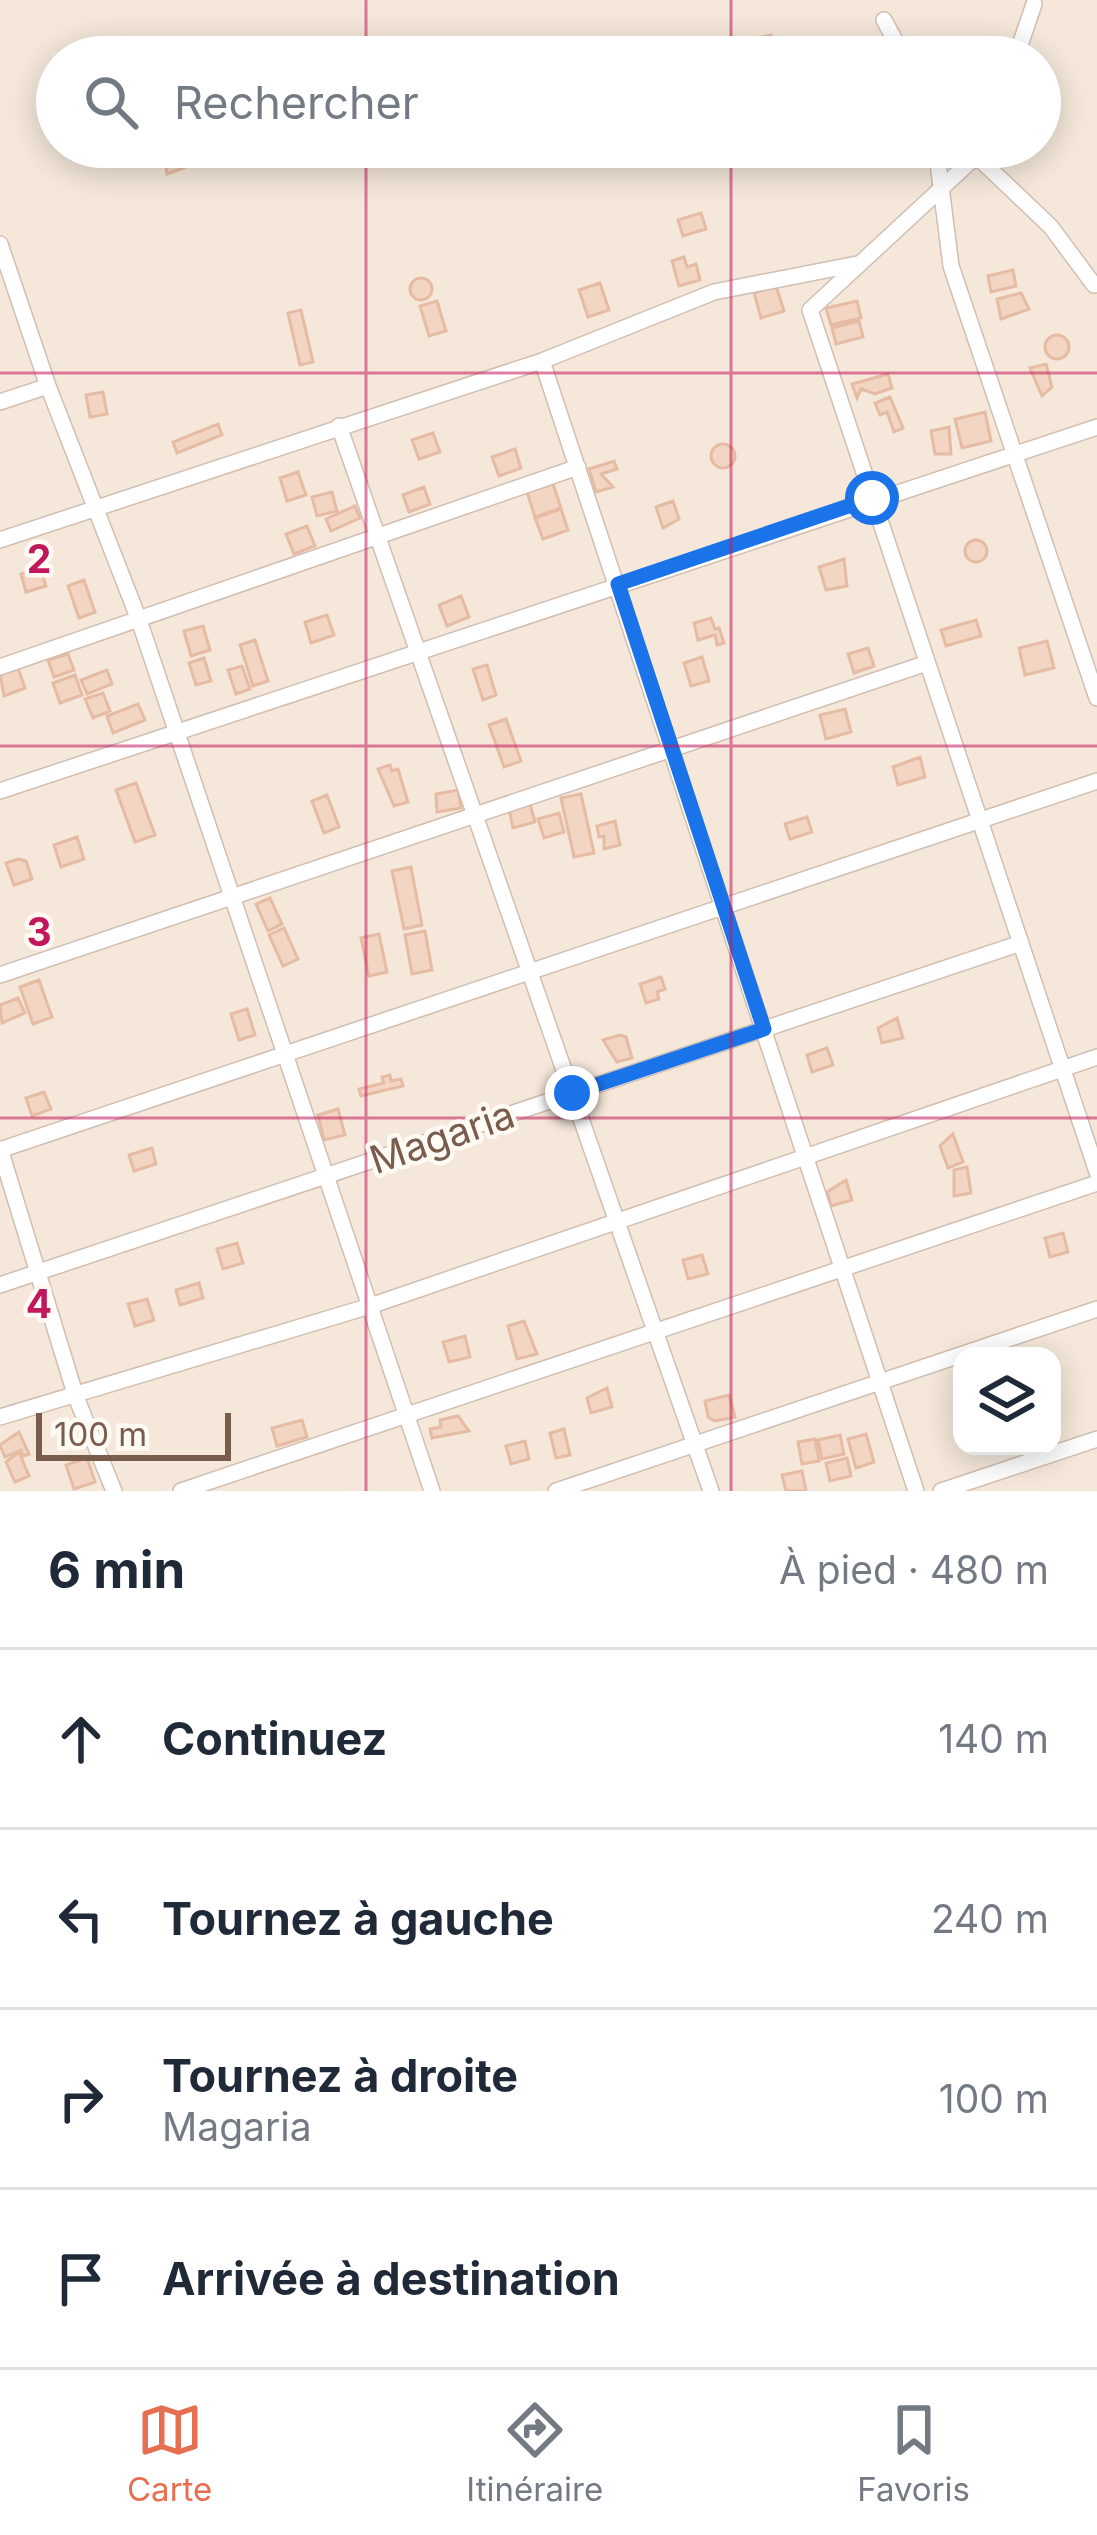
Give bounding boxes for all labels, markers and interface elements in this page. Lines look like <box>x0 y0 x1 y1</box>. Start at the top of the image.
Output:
search box <box>36 36 1061 168</box>
icon: search <box>78 69 144 135</box>
text: Rechercher <box>174 75 419 130</box>
route start <box>845 471 899 525</box>
text: 2 <box>27 535 51 582</box>
text: 3 <box>26 908 52 955</box>
route end <box>545 1066 599 1120</box>
street label: Magaria <box>363 1090 520 1183</box>
text: 4 <box>26 1280 52 1327</box>
map controls <box>953 1347 1061 1455</box>
button: layers <box>953 1347 1061 1455</box>
scale bar <box>36 1407 231 1460</box>
text: 100 m <box>54 1414 147 1454</box>
text: 6 min <box>48 1539 185 1600</box>
text: À pied · 480 m <box>779 1546 1049 1593</box>
icon: ahead <box>48 1706 114 1772</box>
text: Continuez <box>162 1711 387 1766</box>
text: 140 m <box>938 1715 1049 1762</box>
icon: left <box>48 1886 114 1952</box>
text: Tournez à gauche <box>162 1891 554 1946</box>
text: 240 m <box>931 1895 1049 1942</box>
text: Tournez à droite <box>162 2048 518 2103</box>
icon: right <box>48 2066 114 2132</box>
text: 100 m <box>939 2075 1049 2122</box>
text: Magaria <box>162 2103 312 2150</box>
icon: arrive <box>48 2246 114 2312</box>
text: Arrivée à destination <box>162 2251 620 2306</box>
tab: Carte <box>127 2397 212 2509</box>
tab: Itinéraire <box>466 2397 603 2509</box>
tab: Favoris <box>857 2397 970 2509</box>

